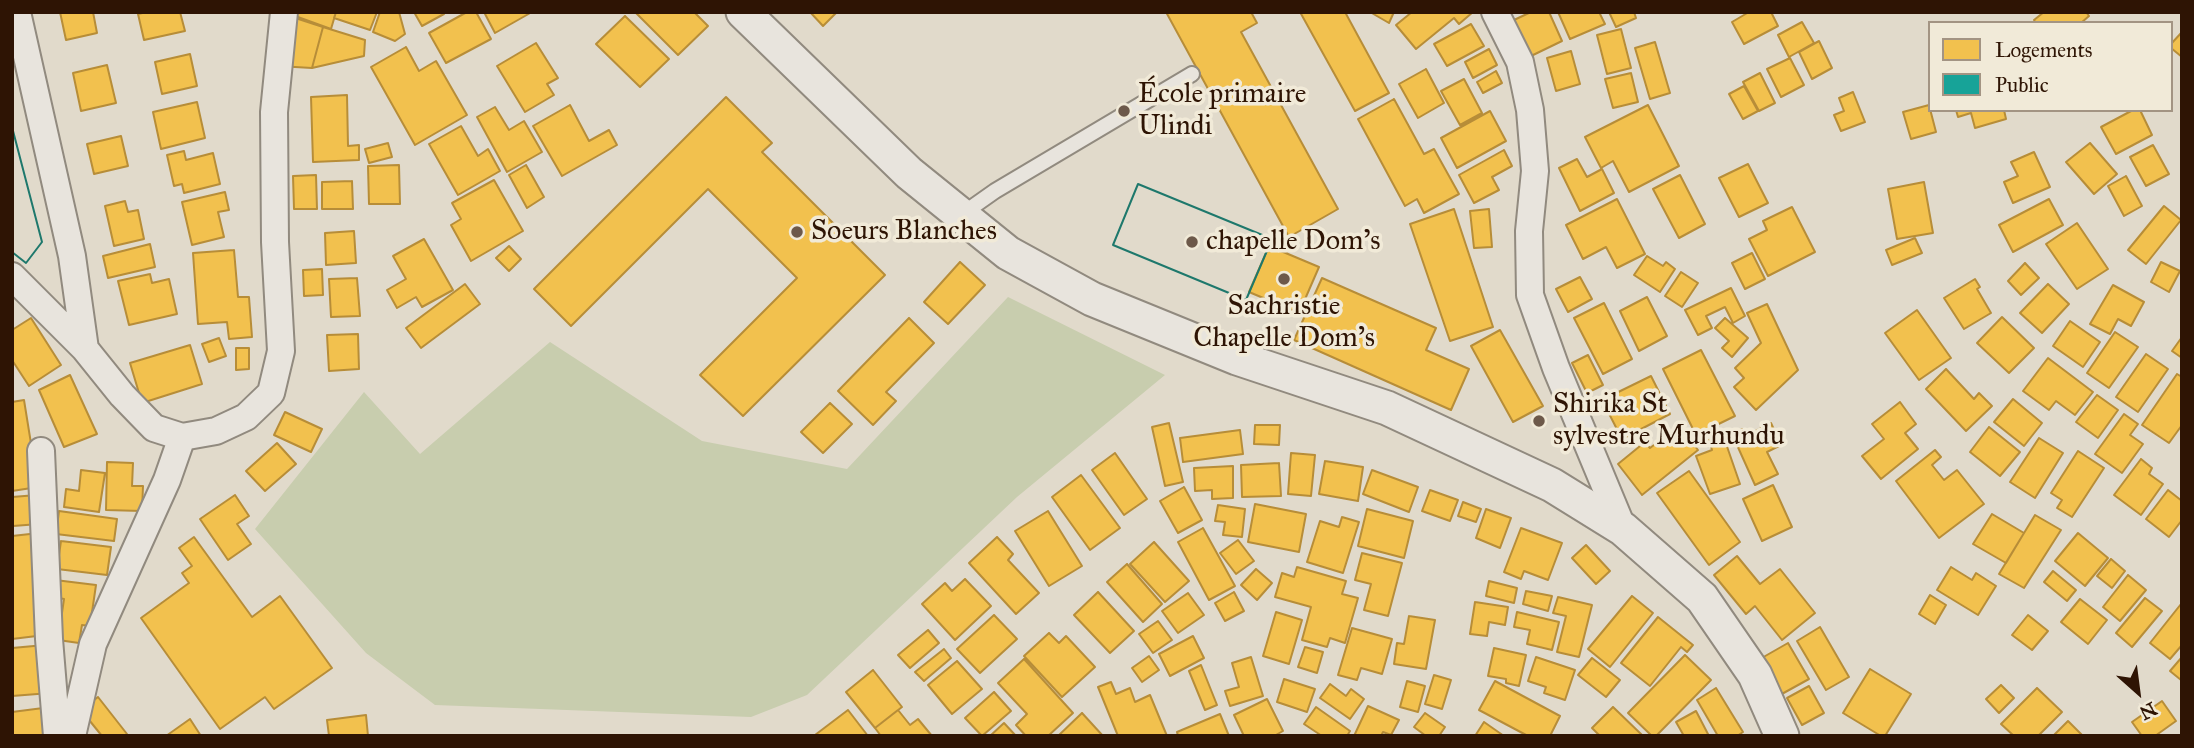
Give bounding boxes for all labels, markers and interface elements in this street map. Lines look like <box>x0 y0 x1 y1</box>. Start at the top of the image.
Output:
legend <box>1928 21 2173 112</box>
text: Logements <box>1995 37 2092 63</box>
text: Public <box>1995 72 2049 98</box>
place label: École primaire Ulindi <box>1138 78 1306 144</box>
marker: École primaire Ulindi <box>1116 103 1132 119</box>
place label: Soeurs Blanches <box>811 215 997 249</box>
marker: Soeurs Blanches <box>789 224 805 240</box>
place label: chapelle Dom's <box>1206 225 1380 259</box>
marker: chapelle Dom's <box>1184 234 1200 250</box>
marker: Sachristie Chapelle Dom's <box>1276 271 1292 287</box>
place label: Sachristie Chapelle Dom's <box>1193 290 1375 356</box>
place label: Shirika St sylvestre Murhundu <box>1553 388 1785 454</box>
marker: Shirika St sylvestre Murhundu <box>1531 413 1547 429</box>
north arrow <box>2103 657 2173 727</box>
text: N <box>2136 697 2161 725</box>

